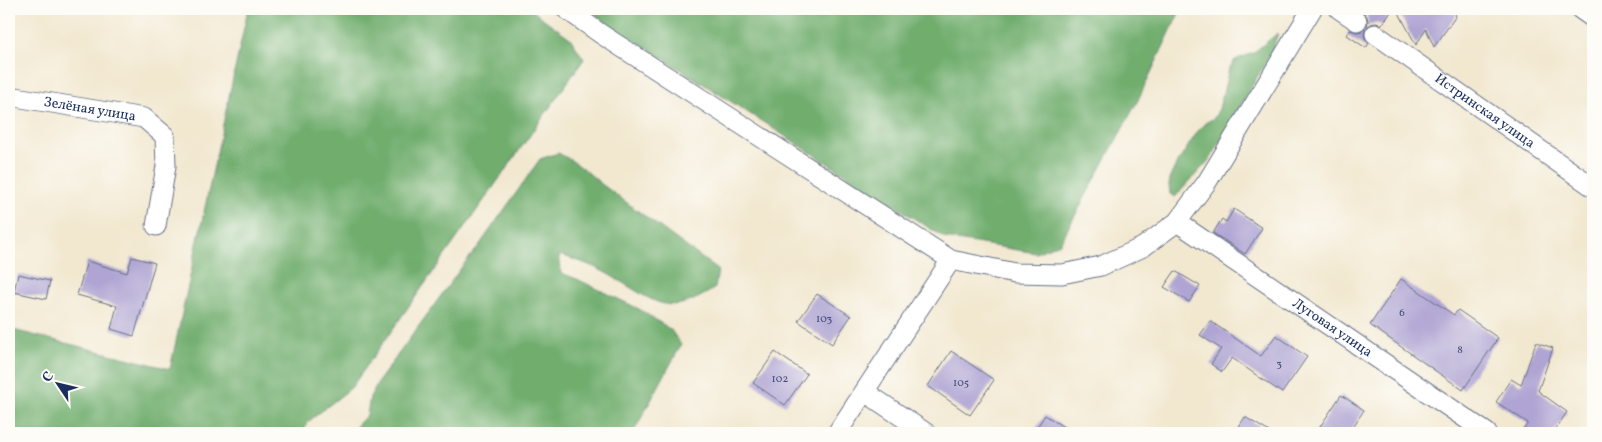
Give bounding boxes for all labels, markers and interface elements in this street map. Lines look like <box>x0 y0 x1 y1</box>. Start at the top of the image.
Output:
street label: Истринская улица <box>1431 69 1539 153</box>
street label: Зелёная улица <box>42 92 137 126</box>
street label: Луговая улица <box>1289 294 1376 362</box>
house number: 6 <box>1399 306 1405 321</box>
house number: 103 <box>816 312 832 327</box>
house number: 8 <box>1457 343 1463 358</box>
house number: 3 <box>1276 357 1282 372</box>
north arrow <box>32 360 82 410</box>
text: С <box>38 368 59 387</box>
house number: 102 <box>772 372 788 387</box>
house number: 105 <box>953 376 969 391</box>

